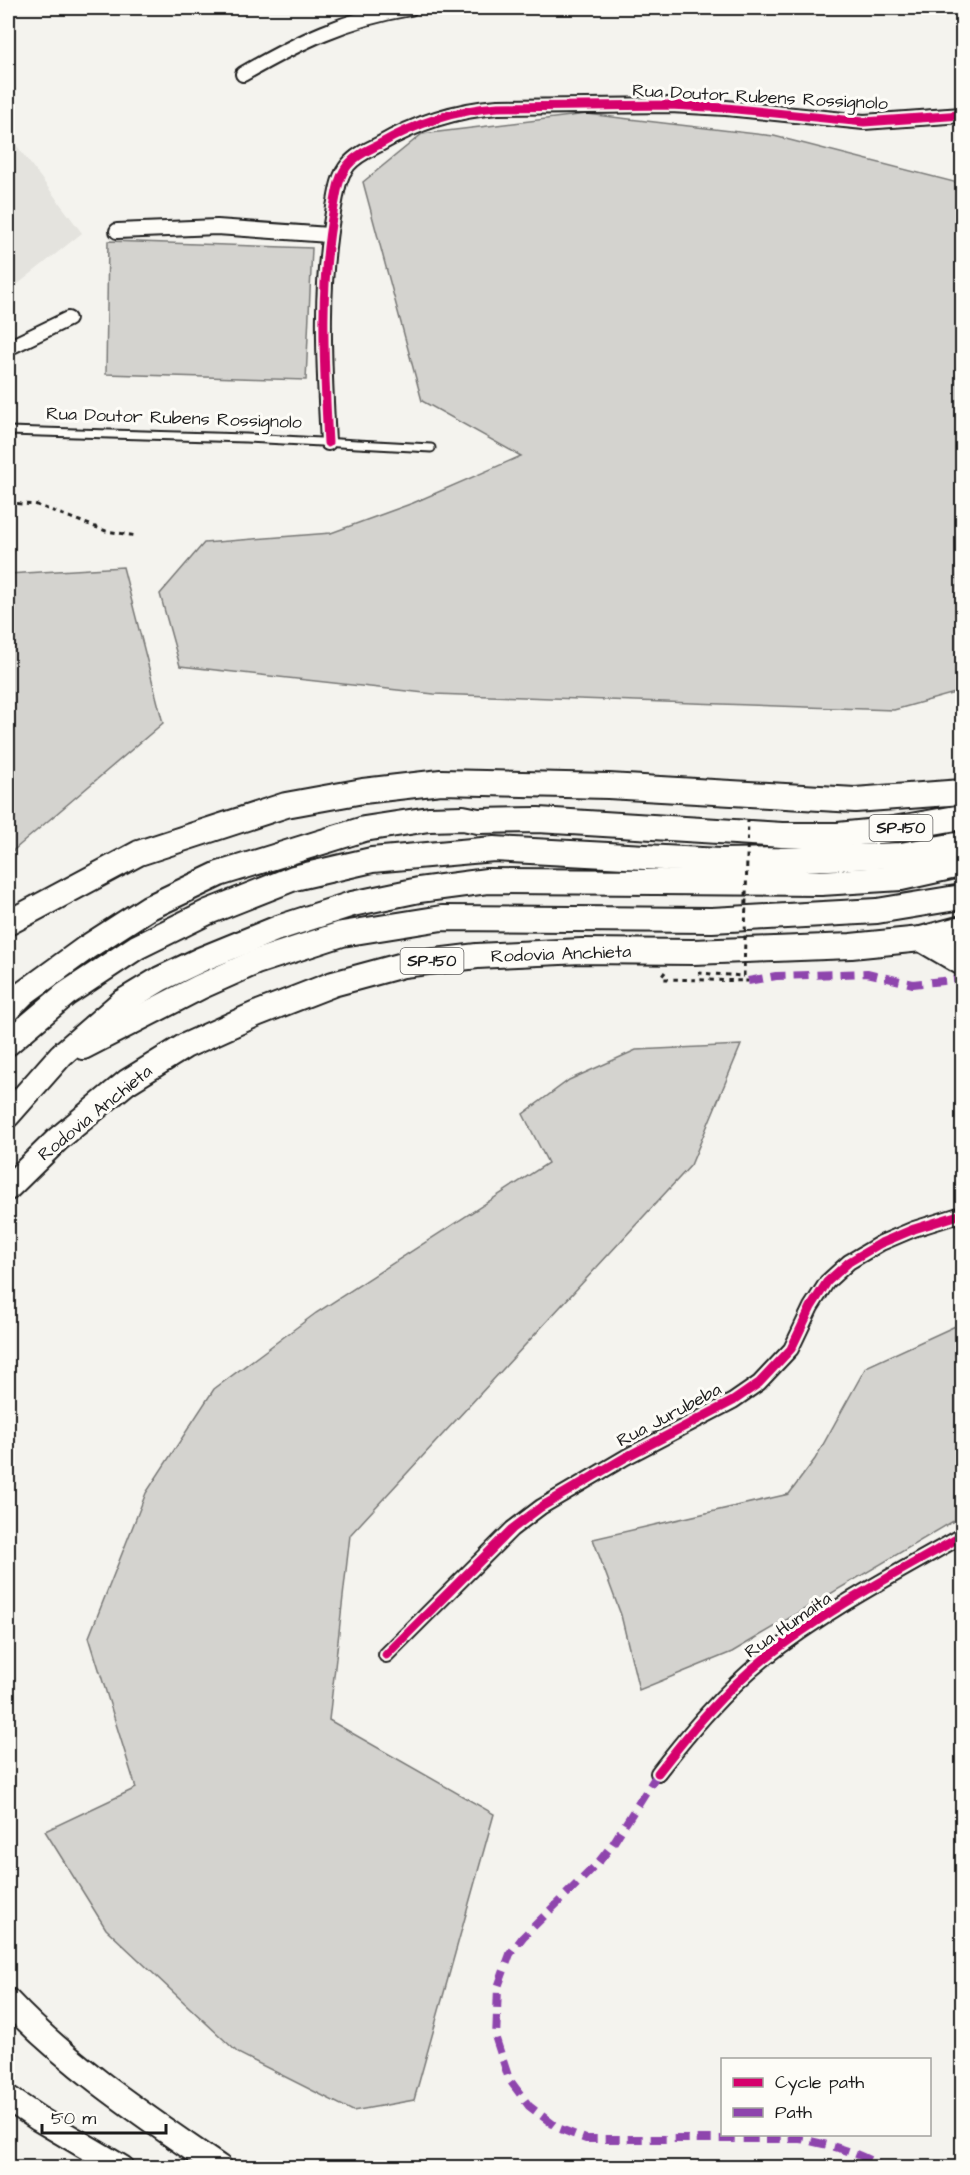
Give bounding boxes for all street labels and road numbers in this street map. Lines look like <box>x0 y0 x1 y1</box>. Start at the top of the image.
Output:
street label: Rua Doutor Rubens Rossignolo <box>631 78 888 117</box>
street label: Rua Doutor Rubens Rossignolo <box>46 401 302 436</box>
road number: SP-150 <box>870 815 932 841</box>
street label: Rodovia Anchieta <box>490 939 632 969</box>
road number: SP-150 <box>400 948 464 974</box>
street label: Rodovia Anchieta <box>33 1059 157 1167</box>
street label: Rua Jurubeba <box>612 1377 726 1453</box>
street label: Rua Humaíta <box>740 1586 836 1664</box>

